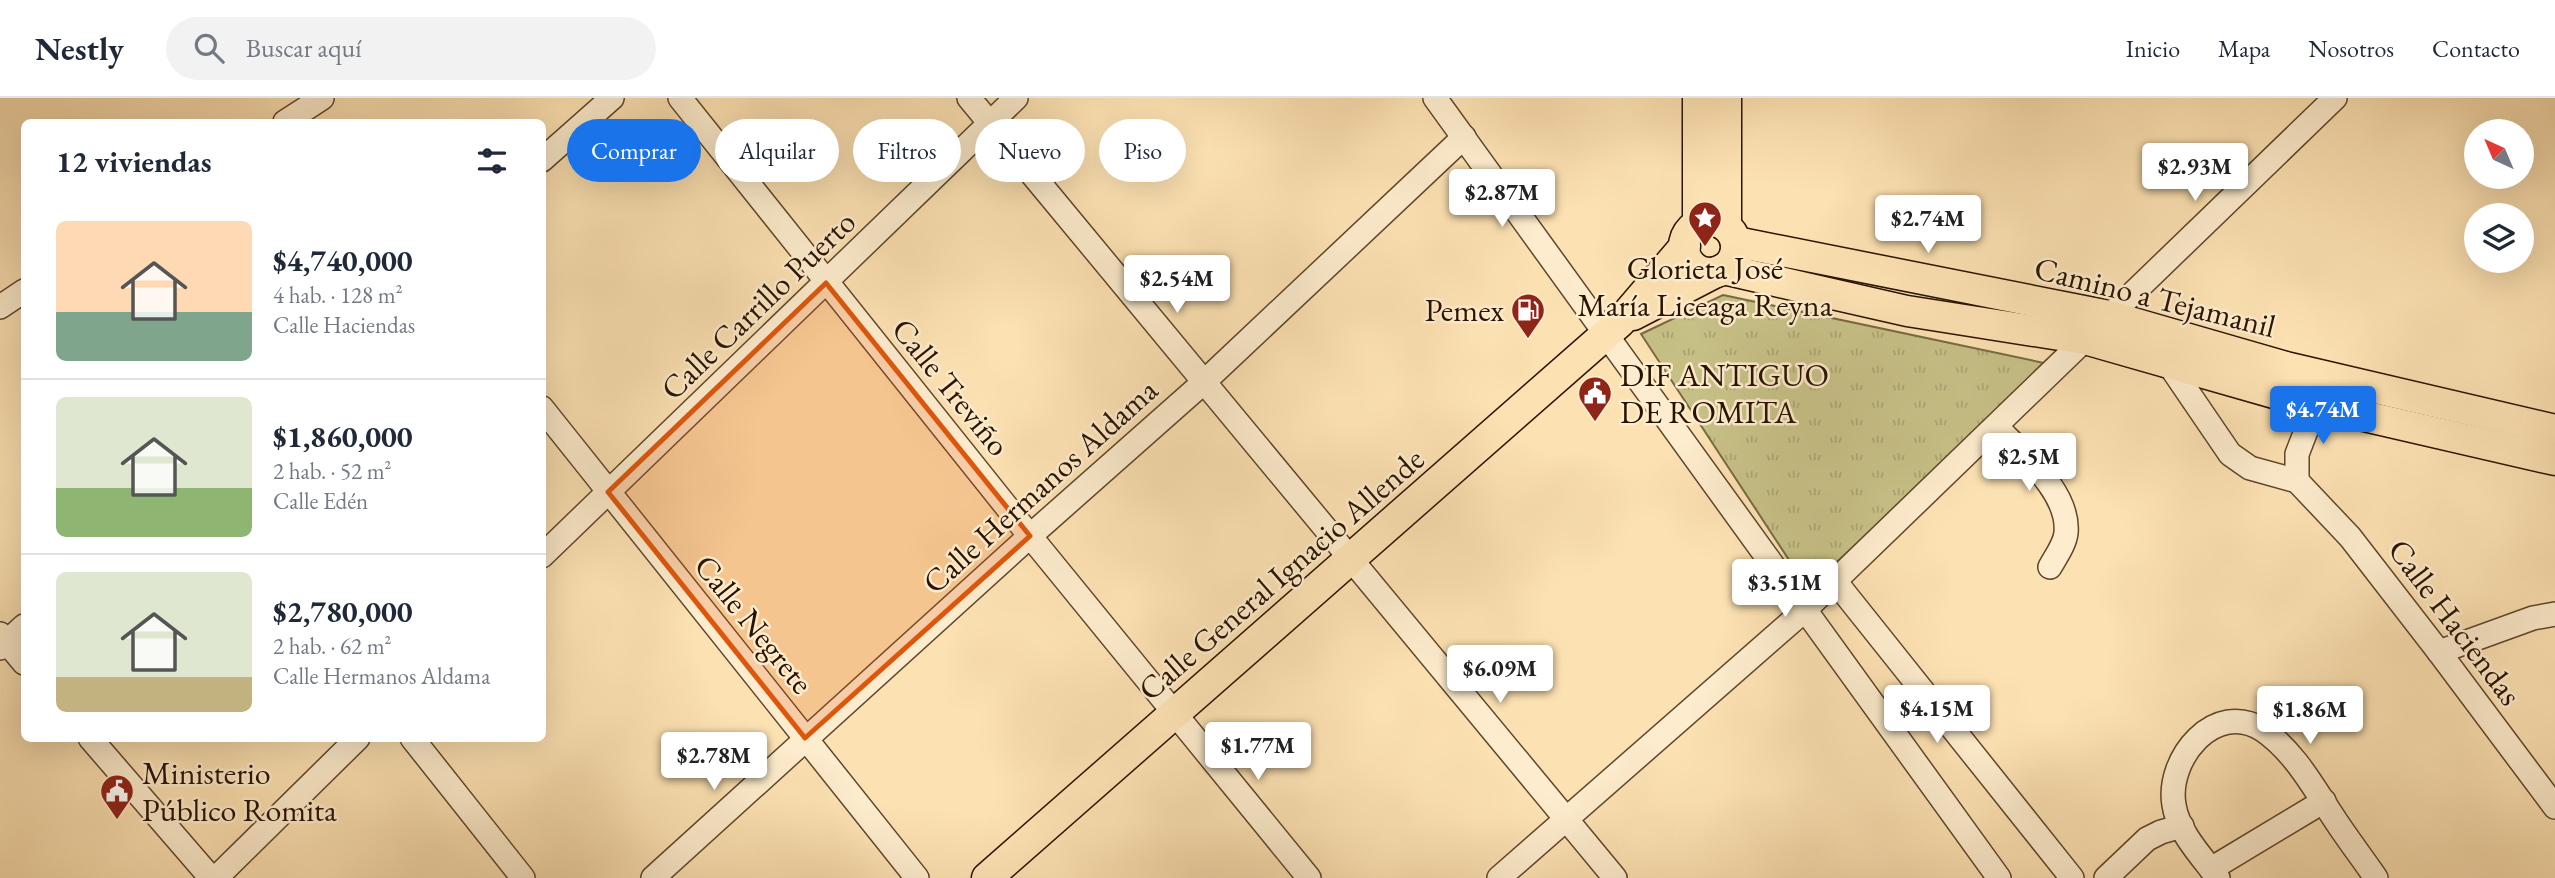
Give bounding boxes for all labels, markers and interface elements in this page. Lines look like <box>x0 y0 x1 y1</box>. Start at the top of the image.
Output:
search box <box>166 17 656 80</box>
text: Nestly <box>35 27 124 70</box>
icon: search <box>190 29 228 67</box>
text: Buscar aquí <box>246 31 362 65</box>
text: Inicio <box>2126 33 2180 64</box>
text: Mapa <box>2218 33 2270 64</box>
text: Nosotros <box>2308 33 2394 64</box>
text: Contacto <box>2432 33 2520 64</box>
chip: Comprar <box>567 119 701 182</box>
chip: Alquilar <box>715 119 839 182</box>
chip: Filtros <box>853 119 961 182</box>
chip: Nuevo <box>975 119 1085 182</box>
chip: Piso <box>1099 119 1186 182</box>
north arrow <box>2464 119 2534 189</box>
map controls <box>2464 119 2534 273</box>
text: 12 viviendas <box>56 142 212 181</box>
icon: filters <box>473 142 511 180</box>
pin: $2.93M <box>2138 144 2252 203</box>
text: $2.93M <box>2158 151 2232 181</box>
pin: $2.87M <box>1445 170 1559 229</box>
text: $2.87M <box>1465 177 1539 207</box>
pin: $2.74M <box>1871 195 1985 255</box>
place icon: Glorieta José María Liceaga Reyna <box>1686 199 1724 248</box>
street label: Calle Carrillo Puerto <box>651 201 865 409</box>
text: $2.74M <box>1891 203 1965 233</box>
button: layers <box>2464 203 2534 273</box>
text: $4,740,000 <box>273 241 413 280</box>
place label: Glorieta José María Liceaga Reyna <box>1578 247 1833 326</box>
street label: Camino a Tejamanil <box>2030 247 2280 347</box>
icon: home <box>112 249 196 333</box>
pin: $2.54M <box>1120 256 1234 315</box>
text: $2.54M <box>1140 263 1214 293</box>
text: 4 hab. · 128 m² <box>273 280 403 310</box>
place label: Pemex <box>1425 289 1504 331</box>
fuel station icon: Pemex <box>1509 291 1547 340</box>
street label: Calle Treviño <box>883 309 1019 465</box>
text: Calle Haciendas <box>273 310 415 340</box>
place label: DIF ANTIGUO DE ROMITA <box>1620 354 1829 433</box>
street label: Calle Hermanos Aldama <box>914 369 1167 603</box>
public building icon: DIF ANTIGUO DE ROMITA <box>1576 374 1614 423</box>
pin: $4.74M <box>2266 386 2380 446</box>
text: $4.74M <box>2286 394 2360 424</box>
text: $1,860,000 <box>273 417 413 456</box>
icon: home <box>112 425 196 509</box>
pin: $2.5M <box>1980 434 2078 493</box>
street label: Calle General Ignacio Allende <box>1129 438 1433 710</box>
text: $2.5M <box>1998 441 2060 471</box>
text: 2 hab. · 52 m² <box>273 456 392 486</box>
text: Calle Edén <box>273 486 368 516</box>
street label: Calle Haciendas <box>2379 530 2531 714</box>
street label: Calle Negrete <box>685 546 823 702</box>
pin: $3.51M <box>1728 560 1842 619</box>
text: $3.51M <box>1748 567 1822 597</box>
text: $2,780,000 <box>273 592 413 631</box>
icon: home <box>112 600 196 684</box>
text: 2 hab. · 62 m² <box>273 631 392 661</box>
pin: $6.09M <box>1443 646 1557 705</box>
text: $6.09M <box>1463 653 1537 683</box>
text: Calle Hermanos Aldama <box>273 661 490 691</box>
pin: $4.15M <box>1880 686 1994 745</box>
pin: $1.86M <box>2253 686 2367 746</box>
text: $4.15M <box>1900 693 1974 723</box>
text: $1.86M <box>2273 694 2347 724</box>
pin: $1.77M <box>1201 722 1315 782</box>
text: $1.77M <box>1221 730 1295 760</box>
pin: $2.78M <box>657 732 771 792</box>
text: $2.78M <box>677 740 751 770</box>
place label: Ministerio Público Romita <box>142 752 337 831</box>
public building icon: Ministerio Público Romita <box>98 772 136 821</box>

